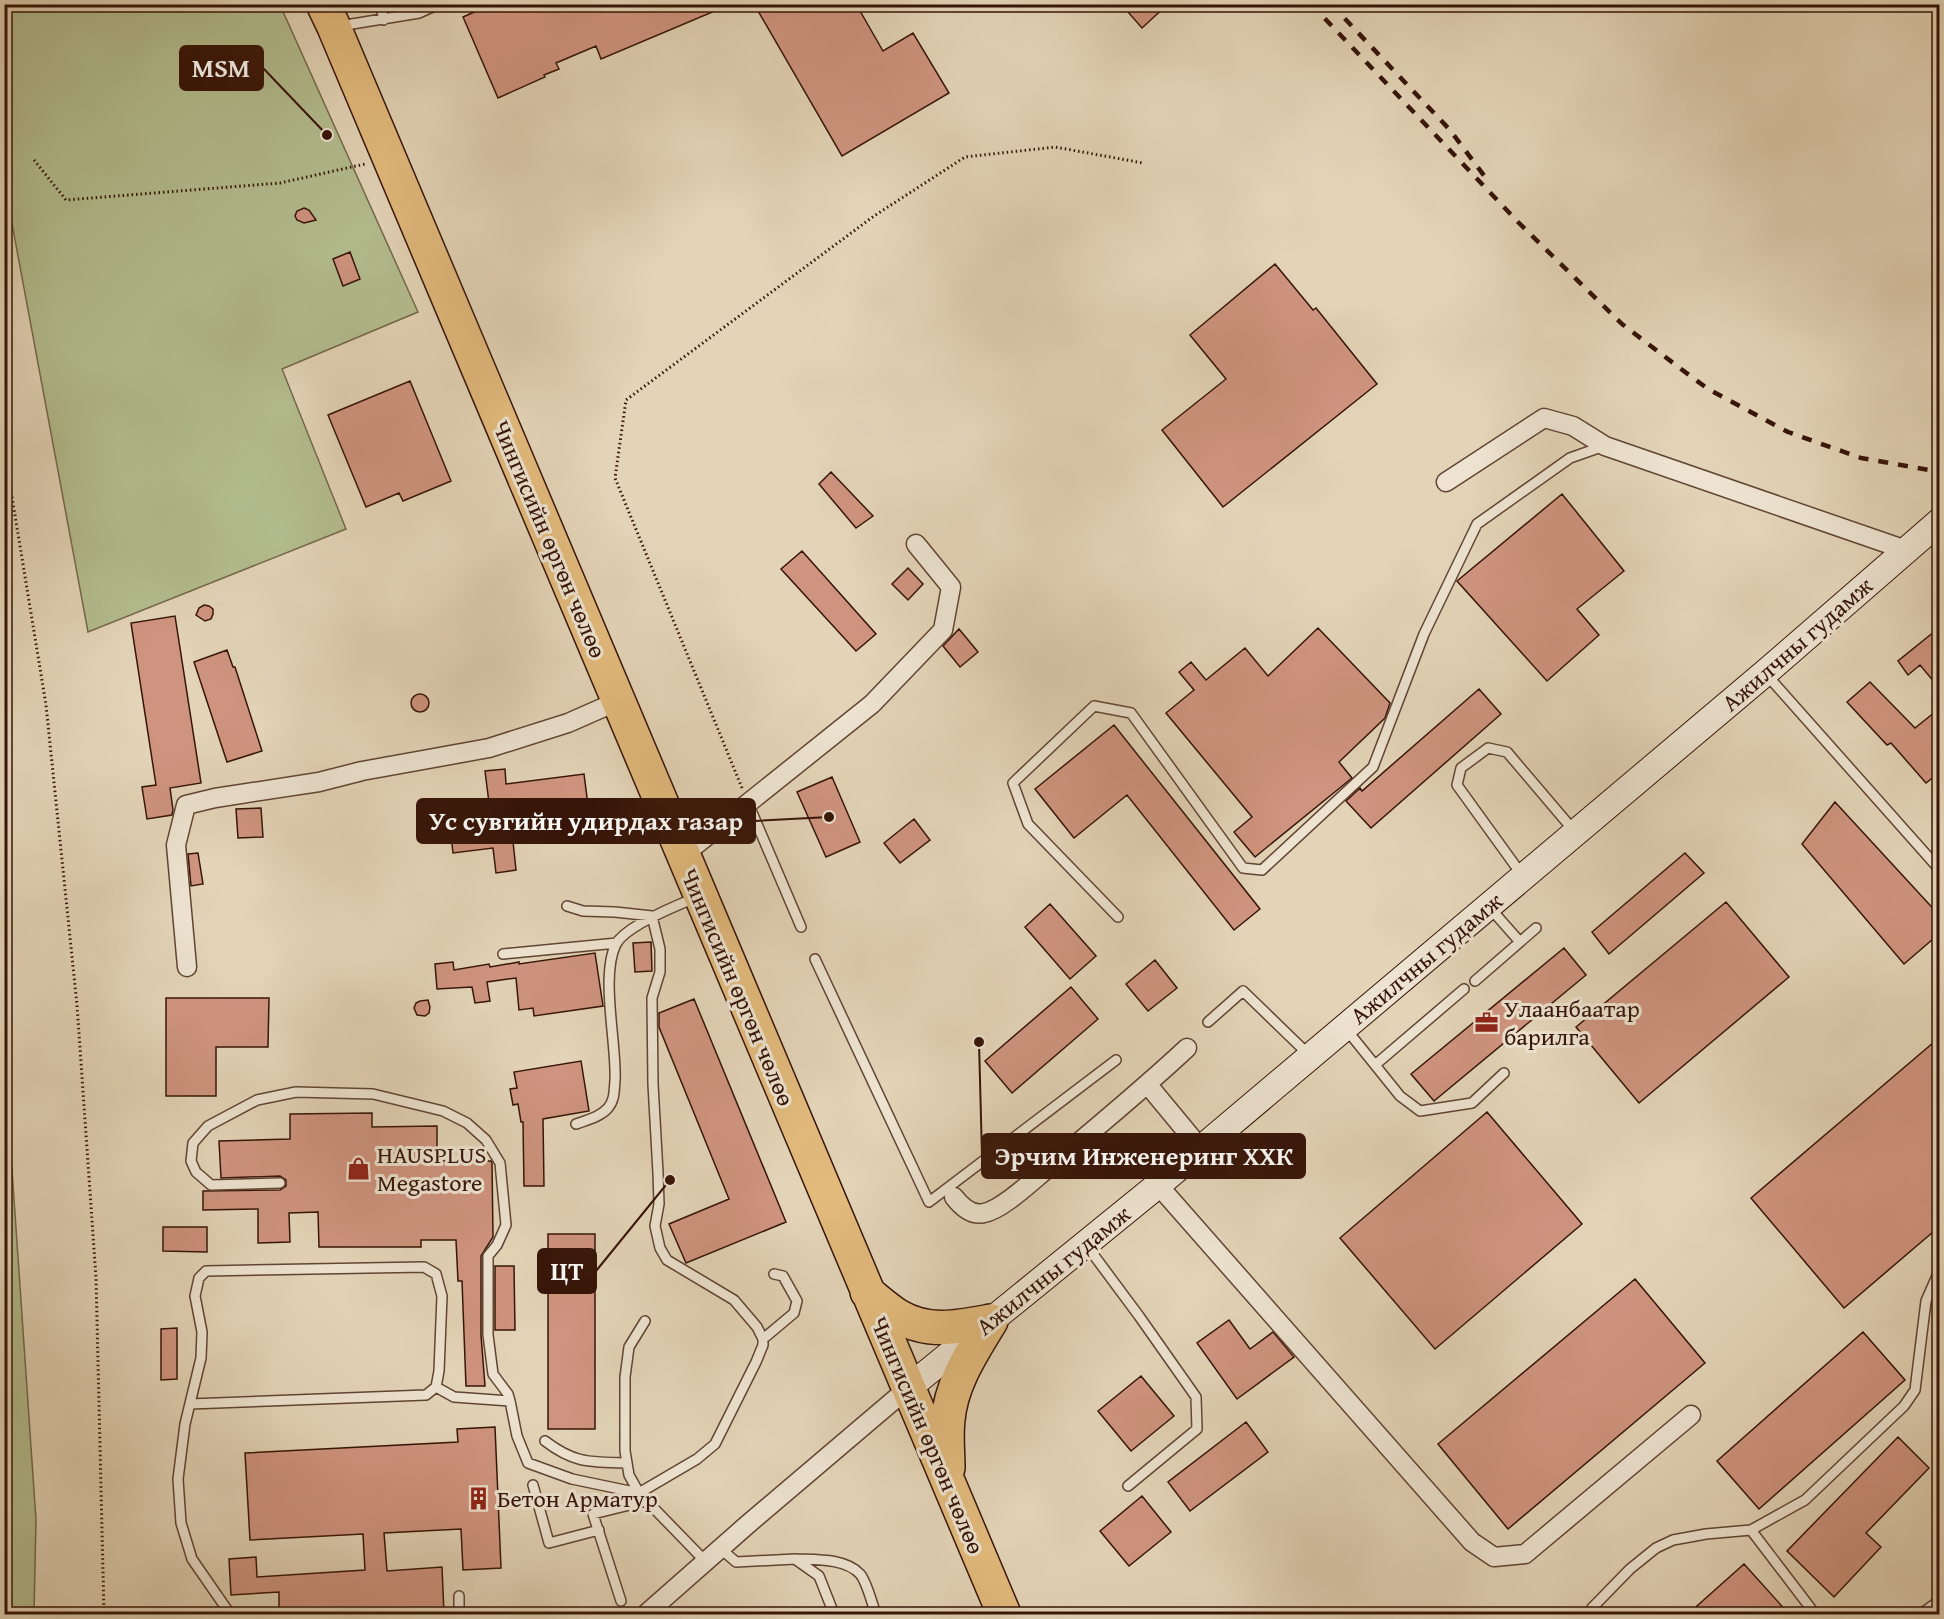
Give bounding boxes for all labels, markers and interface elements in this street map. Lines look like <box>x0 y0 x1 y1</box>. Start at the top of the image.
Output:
callout: MSM <box>180 46 263 90</box>
text: MSM <box>192 48 250 87</box>
street label: Чингисийн өргөн чөлөө <box>484 415 616 663</box>
street label: Ажилчны гудамж <box>1714 568 1881 720</box>
callout: Ус сувгийн удирдах газар <box>417 799 755 843</box>
text: Ус сувгийн удирдах газар <box>429 801 743 840</box>
street label: Чингисийн өргөн чөлөө <box>672 863 804 1111</box>
street label: Ажилчны гудамж <box>1342 883 1510 1032</box>
place label: Улаанбаатар барилга <box>1504 991 1640 1054</box>
office icon: Улаанбаатар барилга <box>1473 1009 1499 1035</box>
callout: Эрчим Инженеринг ХХК <box>982 1134 1305 1178</box>
text: Эрчим Инженеринг ХХК <box>995 1136 1294 1175</box>
place label: HAUSPLUS Megastore <box>377 1137 486 1200</box>
shop icon: HAUSPLUS Megastore <box>346 1155 372 1181</box>
street label: Ажилчны гудамж <box>968 1196 1138 1343</box>
callout: ЦТ <box>538 1249 596 1293</box>
text: ЦТ <box>550 1251 584 1290</box>
street label: Чингисийн өргөн чөлөө <box>862 1311 994 1559</box>
place label: Бетон Арматур <box>497 1481 658 1516</box>
building icon: Бетон Арматур <box>466 1485 492 1511</box>

